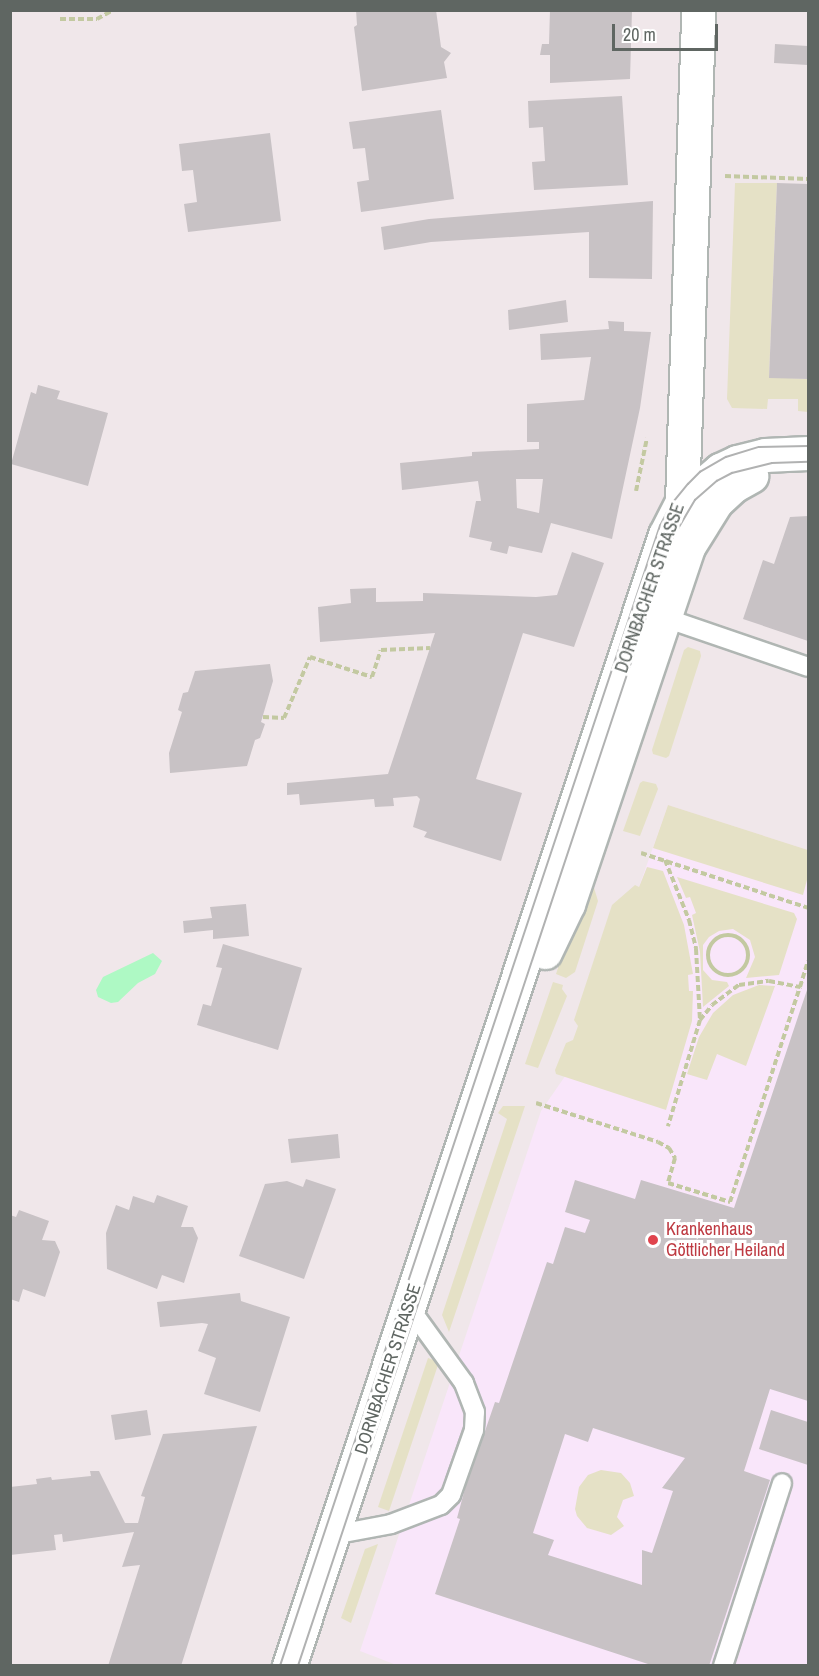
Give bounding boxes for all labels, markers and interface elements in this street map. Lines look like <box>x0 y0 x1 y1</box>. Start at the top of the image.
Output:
scale bar <box>615 12 722 50</box>
text: 20 m <box>623 22 656 47</box>
street label: DORNBACHER STRASSE <box>611 500 689 676</box>
place label: Krankenhaus Göttlicher Heiland <box>666 1219 785 1262</box>
marker: Krankenhaus Göttlicher Heiland <box>644 1231 662 1249</box>
street label: DORNBACHER STRASSE <box>350 1281 426 1457</box>

